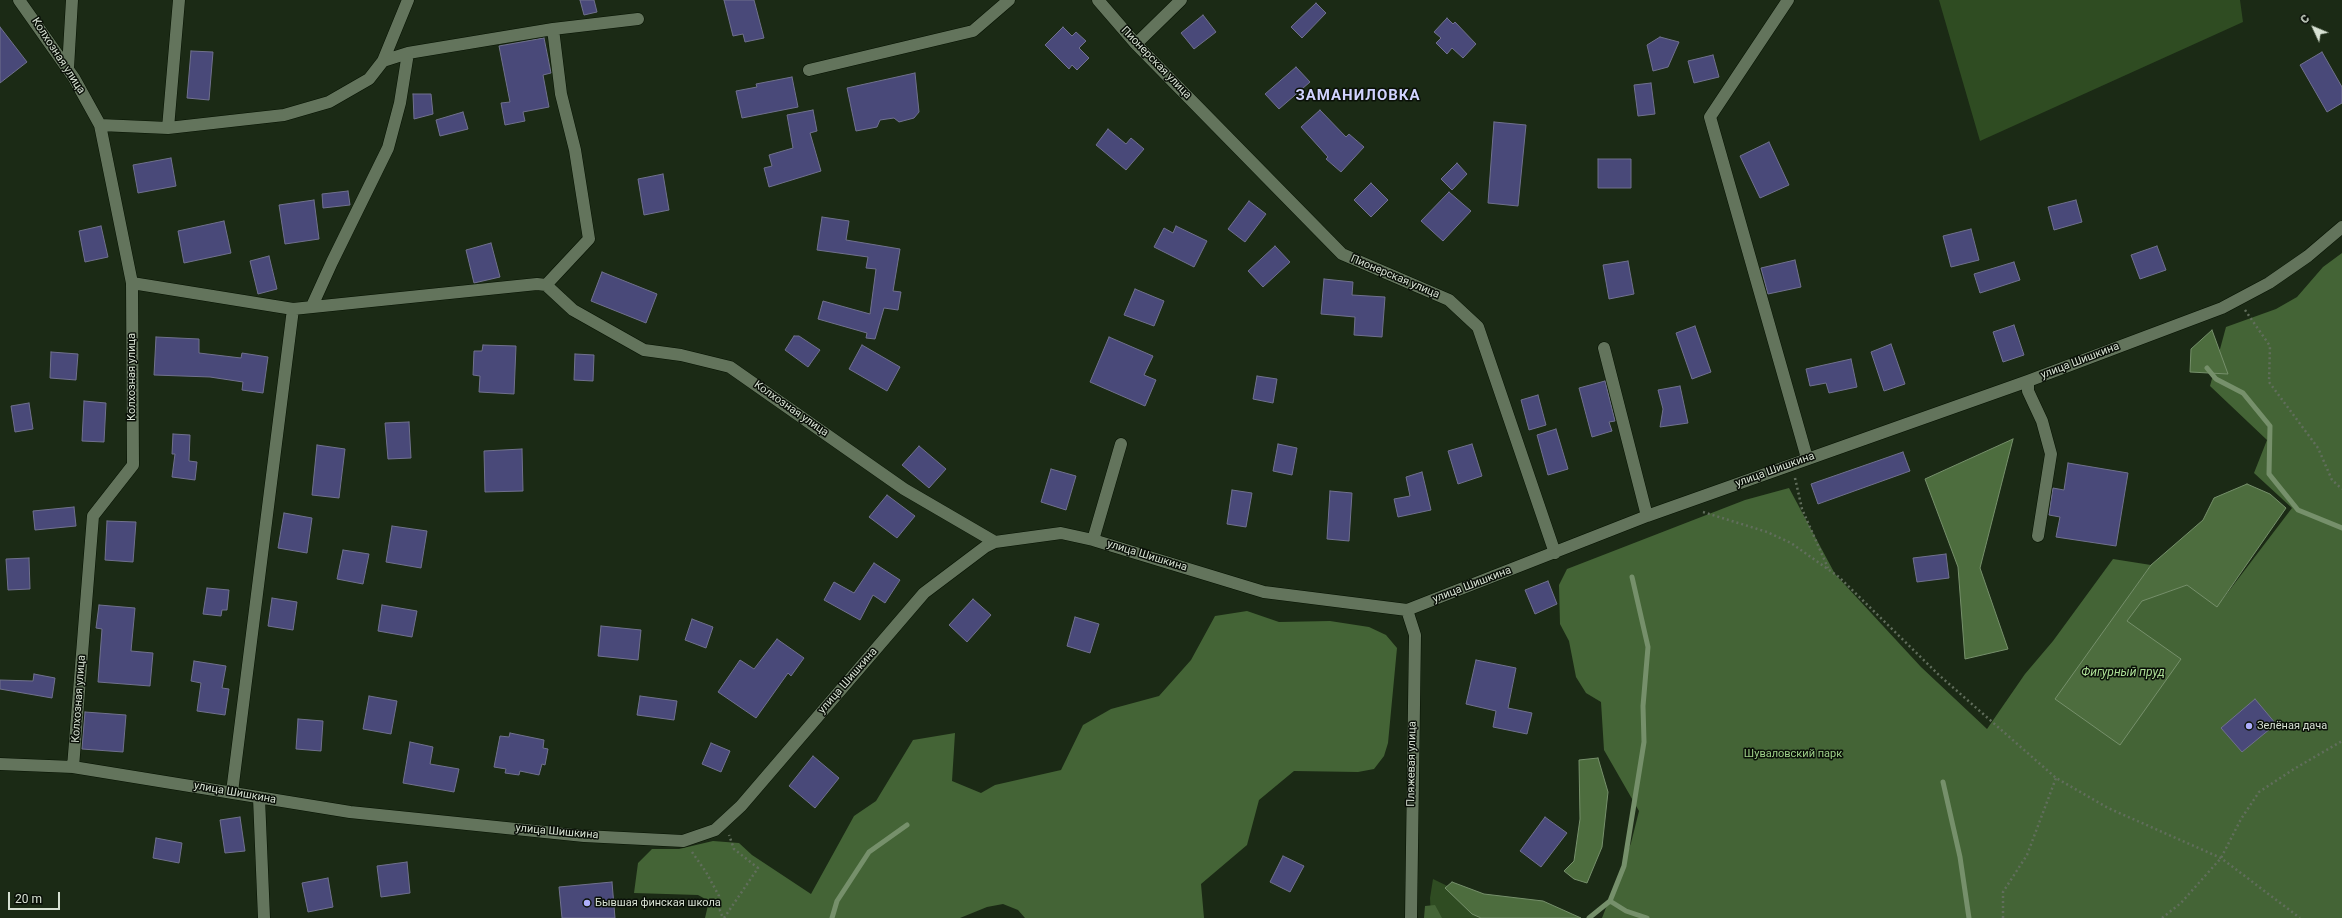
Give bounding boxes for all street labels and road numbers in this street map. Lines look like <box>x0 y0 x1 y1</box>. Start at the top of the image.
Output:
street label: Колхозная улица <box>29 16 87 96</box>
street label: Пионерская улица <box>1118 24 1194 102</box>
street label: Пионерская улица <box>1348 252 1442 302</box>
street label: Колхозная улица <box>125 333 139 421</box>
street label: улица Шишкина <box>2039 340 2121 382</box>
street label: Колхозная улица <box>751 378 831 440</box>
street label: улица Шишкина <box>1734 450 1816 490</box>
street label: улица Шишкина <box>1105 538 1189 574</box>
street label: улица Шишкина <box>1431 564 1513 606</box>
street label: улица Шишкина <box>816 645 880 717</box>
street label: Колхозная улица <box>69 655 89 743</box>
street label: Пляжевая улица <box>1405 721 1419 807</box>
street label: улица Шишкина <box>193 779 277 807</box>
street label: улица Шишкина <box>515 822 599 842</box>

